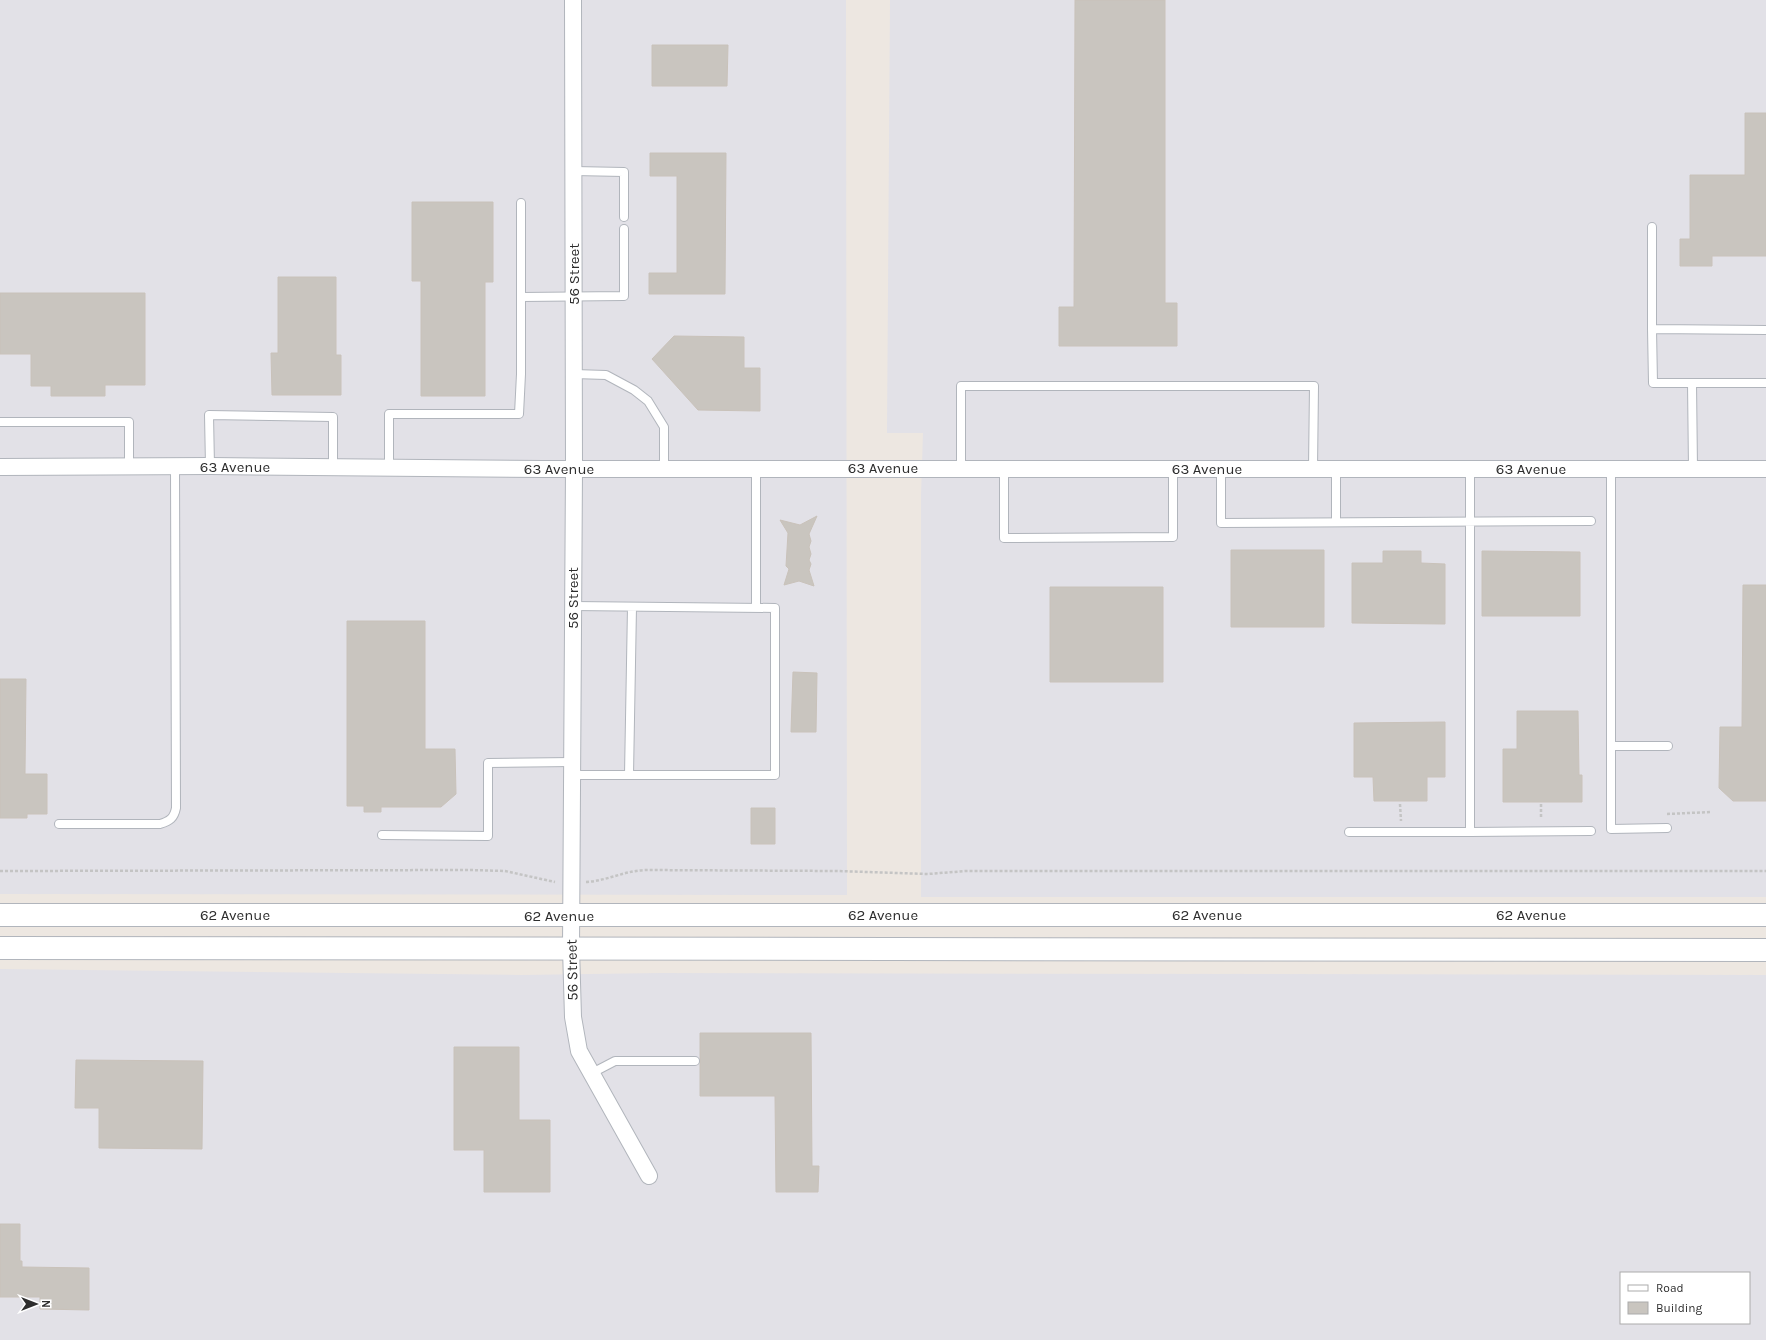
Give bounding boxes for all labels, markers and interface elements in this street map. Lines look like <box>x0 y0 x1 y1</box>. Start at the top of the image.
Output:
street label: 56 Street <box>565 243 583 305</box>
street label: 63 Avenue <box>200 458 270 476</box>
street label: 63 Avenue <box>848 459 918 477</box>
street label: 63 Avenue <box>524 460 594 478</box>
street label: 63 Avenue <box>1172 460 1242 478</box>
street label: 63 Avenue <box>1496 460 1566 478</box>
street label: 56 Street <box>564 567 582 629</box>
street label: 62 Avenue <box>200 906 270 924</box>
street label: 62 Avenue <box>848 906 918 924</box>
street label: 62 Avenue <box>1172 906 1242 924</box>
street label: 62 Avenue <box>1496 906 1566 924</box>
street label: 62 Avenue <box>524 907 594 925</box>
street label: 56 Street <box>562 939 582 1001</box>
legend <box>1620 1272 1750 1324</box>
text: Road <box>1656 1281 1684 1295</box>
north arrow <box>16 1284 56 1324</box>
text: N <box>39 1300 52 1308</box>
text: Building <box>1656 1301 1703 1315</box>

